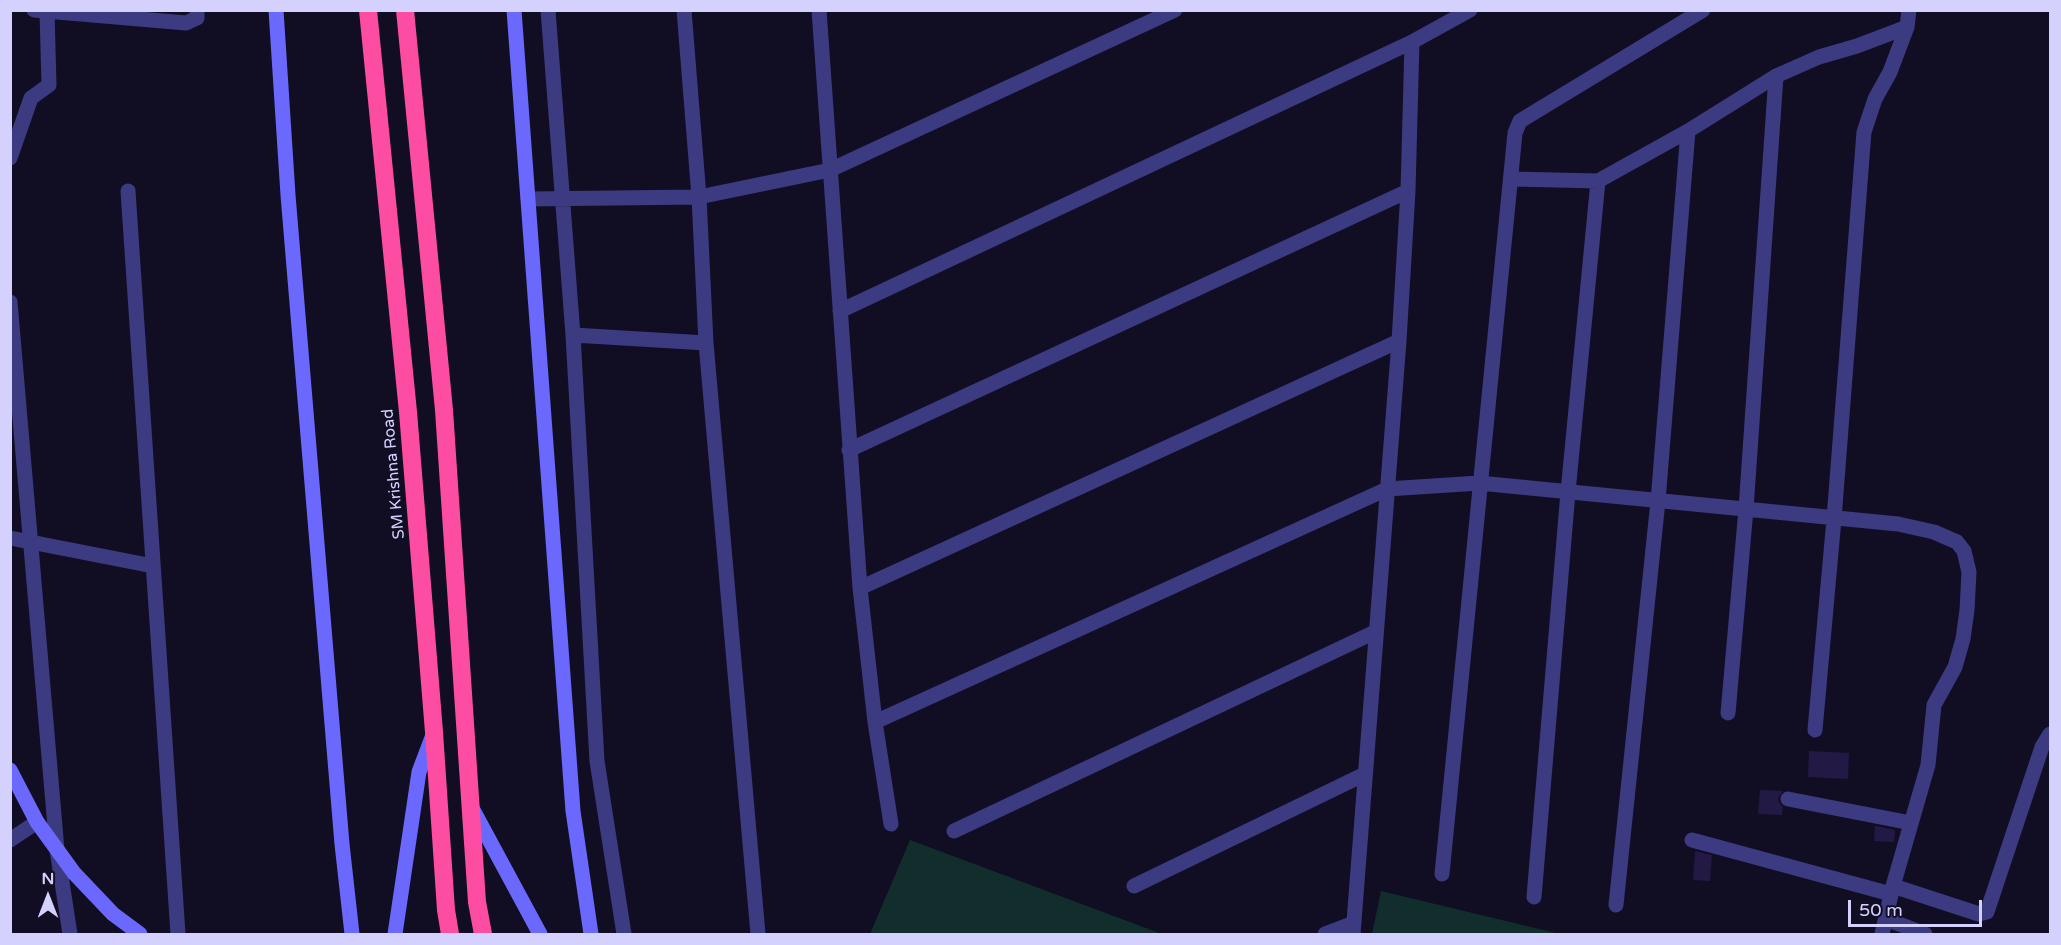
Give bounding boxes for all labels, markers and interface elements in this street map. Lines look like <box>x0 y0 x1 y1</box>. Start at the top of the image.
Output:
street label: SM Krishna Road <box>379 408 409 540</box>
north arrow <box>18 867 78 927</box>
text: N <box>42 869 54 889</box>
scale bar <box>1851 888 1984 926</box>
text: 50 m <box>1859 899 1903 921</box>

